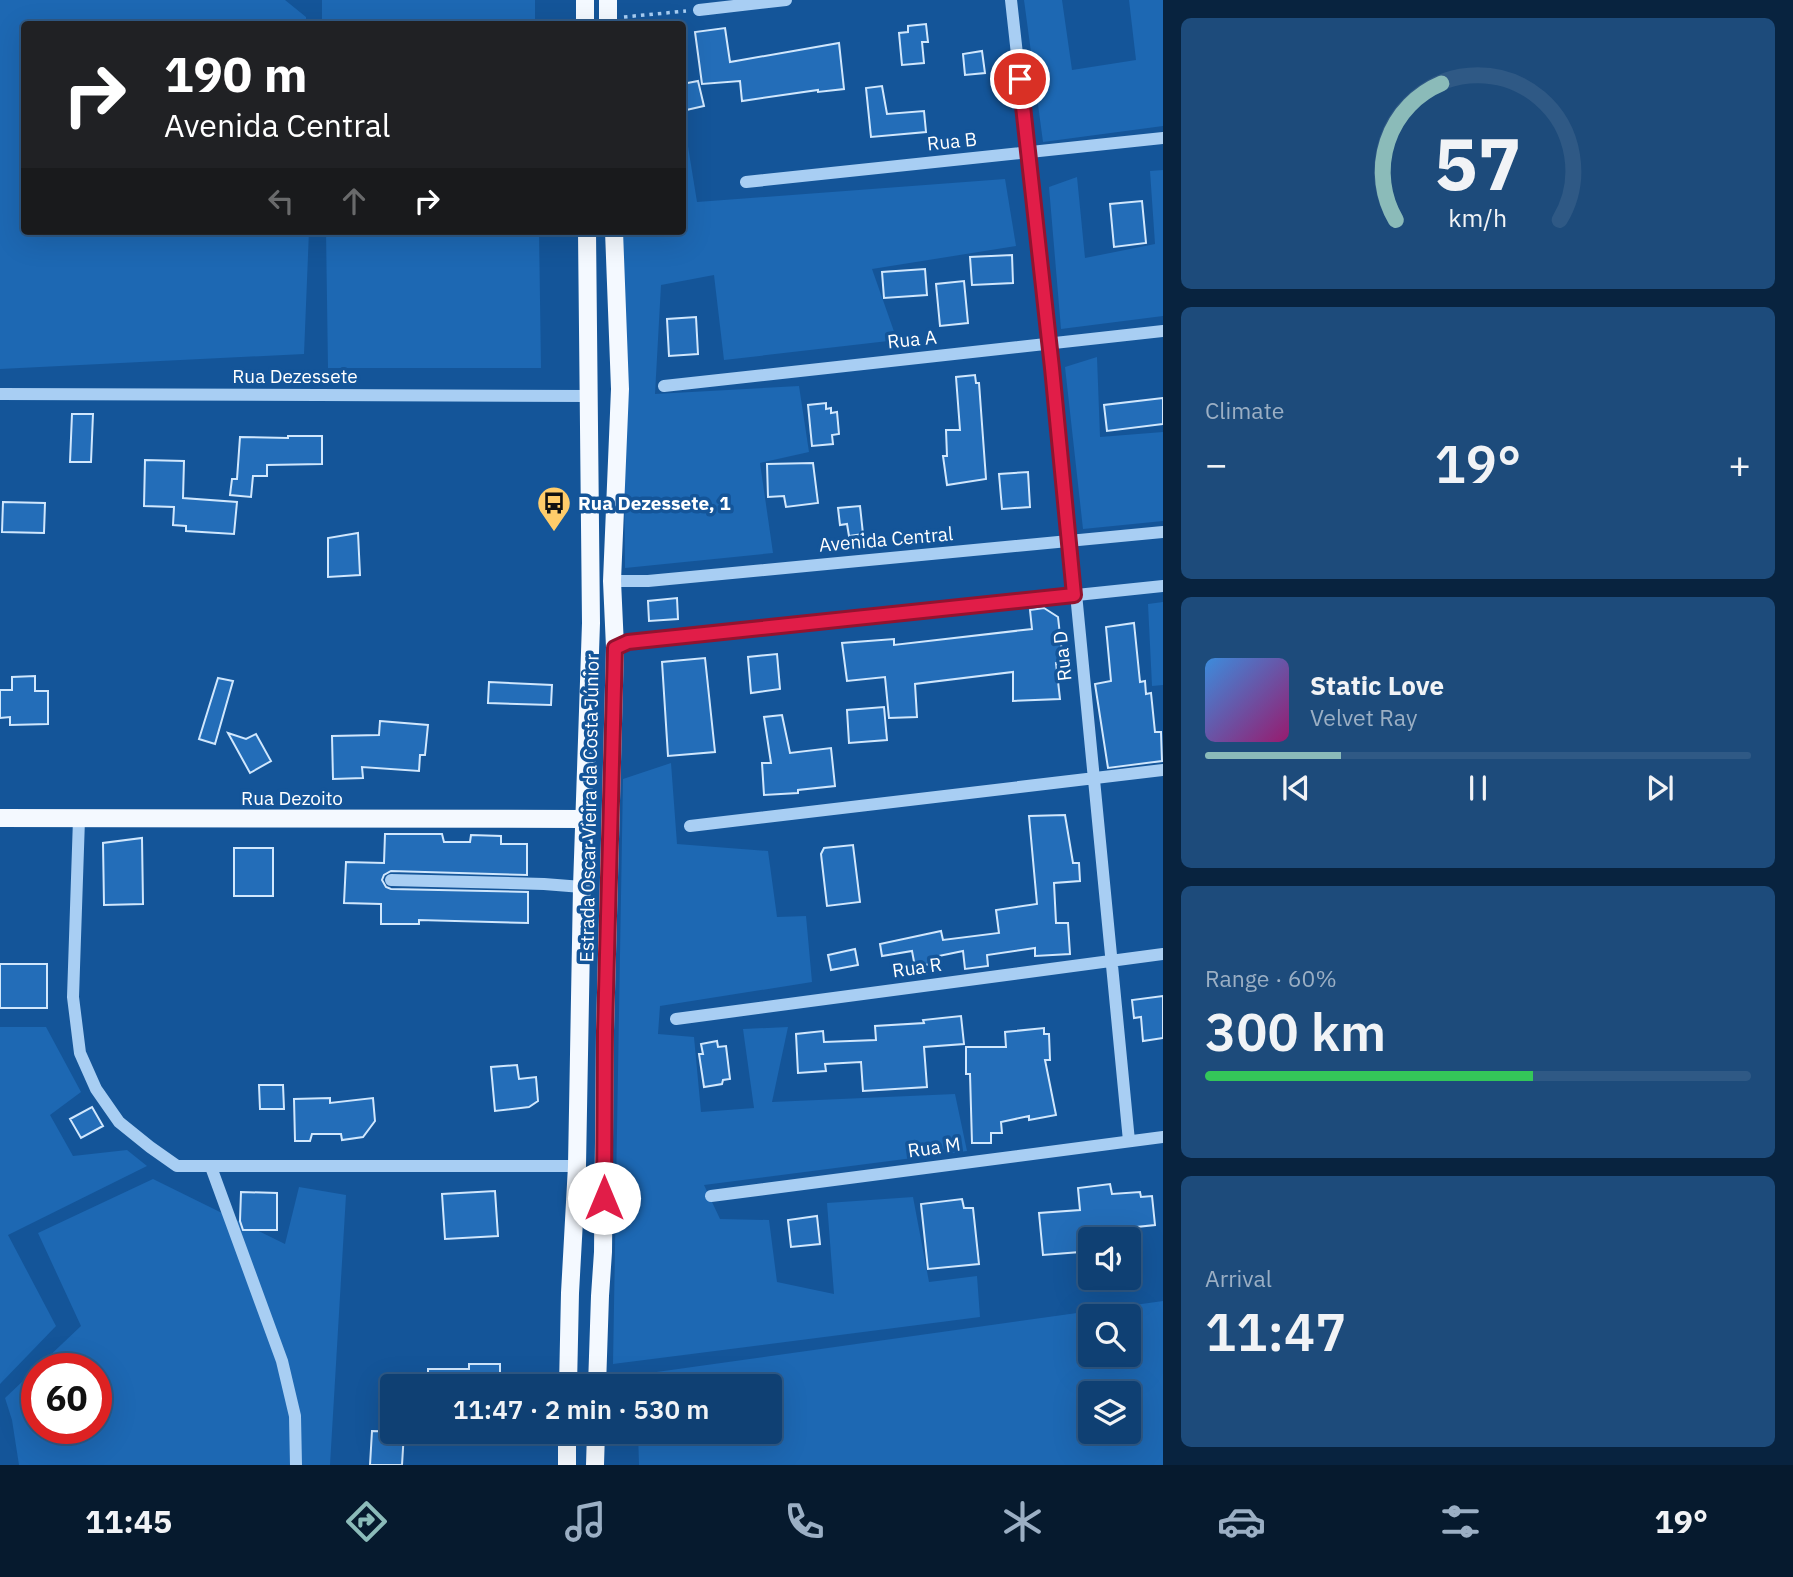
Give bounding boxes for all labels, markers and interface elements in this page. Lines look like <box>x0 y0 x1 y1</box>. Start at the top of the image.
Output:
text: 190 m <box>164 42 308 105</box>
icon: right <box>49 49 140 140</box>
pin <box>990 49 1050 109</box>
icon: arrive <box>1001 60 1039 98</box>
text: Avenida Central <box>164 104 391 146</box>
text: 57 <box>1434 115 1522 210</box>
street label: Rua B <box>926 126 978 156</box>
icon: left <box>262 182 300 220</box>
icon: ahead <box>335 182 373 220</box>
icon: right <box>408 182 446 220</box>
text: km/h <box>1449 201 1507 234</box>
street label: Rua A <box>886 324 938 354</box>
street label: Rua Dezessete <box>232 364 358 388</box>
text: Climate <box>1205 395 1284 425</box>
text: 19° <box>1435 430 1521 497</box>
text: − <box>1205 439 1228 488</box>
text: + <box>1728 439 1751 488</box>
bus stop icon: Rua Dezessete, 1 <box>535 484 573 533</box>
place label: Rua Dezessete, 1 <box>578 491 731 515</box>
street label: Avenida Central <box>818 521 954 557</box>
street label: Rua D <box>1047 630 1077 682</box>
street label: Estrada Oscar Vieira da Costa Júnior <box>574 653 604 962</box>
text: Static Love <box>1310 668 1444 702</box>
text: Velvet Ray <box>1310 702 1417 732</box>
icon: previous <box>1277 769 1315 807</box>
icon: pause <box>1459 769 1497 807</box>
icon: next <box>1641 769 1679 807</box>
street label: Rua Dezoito <box>241 786 343 810</box>
street label: Rua R <box>891 952 943 982</box>
text: Range · 60% <box>1205 963 1337 993</box>
text: 300 km <box>1205 998 1386 1065</box>
street label: Rua M <box>906 1131 962 1163</box>
position arrow <box>567 1161 641 1235</box>
map controls <box>1078 1227 1141 1444</box>
button: sound <box>1078 1227 1141 1290</box>
text: Arrival <box>1205 1263 1272 1293</box>
text: 11:47 <box>1205 1298 1346 1365</box>
button: search <box>1078 1304 1141 1367</box>
speed limit sign: 60 <box>21 1353 112 1444</box>
button: layers <box>1078 1381 1141 1444</box>
text: 11:47 · 2 min · 530 m <box>453 1392 709 1426</box>
icon: directions <box>342 1497 391 1546</box>
icon: music <box>561 1497 610 1546</box>
icon: phone <box>780 1497 829 1546</box>
icon: climate <box>998 1497 1047 1546</box>
icon: car <box>1217 1497 1266 1546</box>
icon: filters <box>1436 1497 1485 1546</box>
text: 11:45 <box>85 1500 172 1542</box>
text: 19° <box>1655 1500 1708 1542</box>

